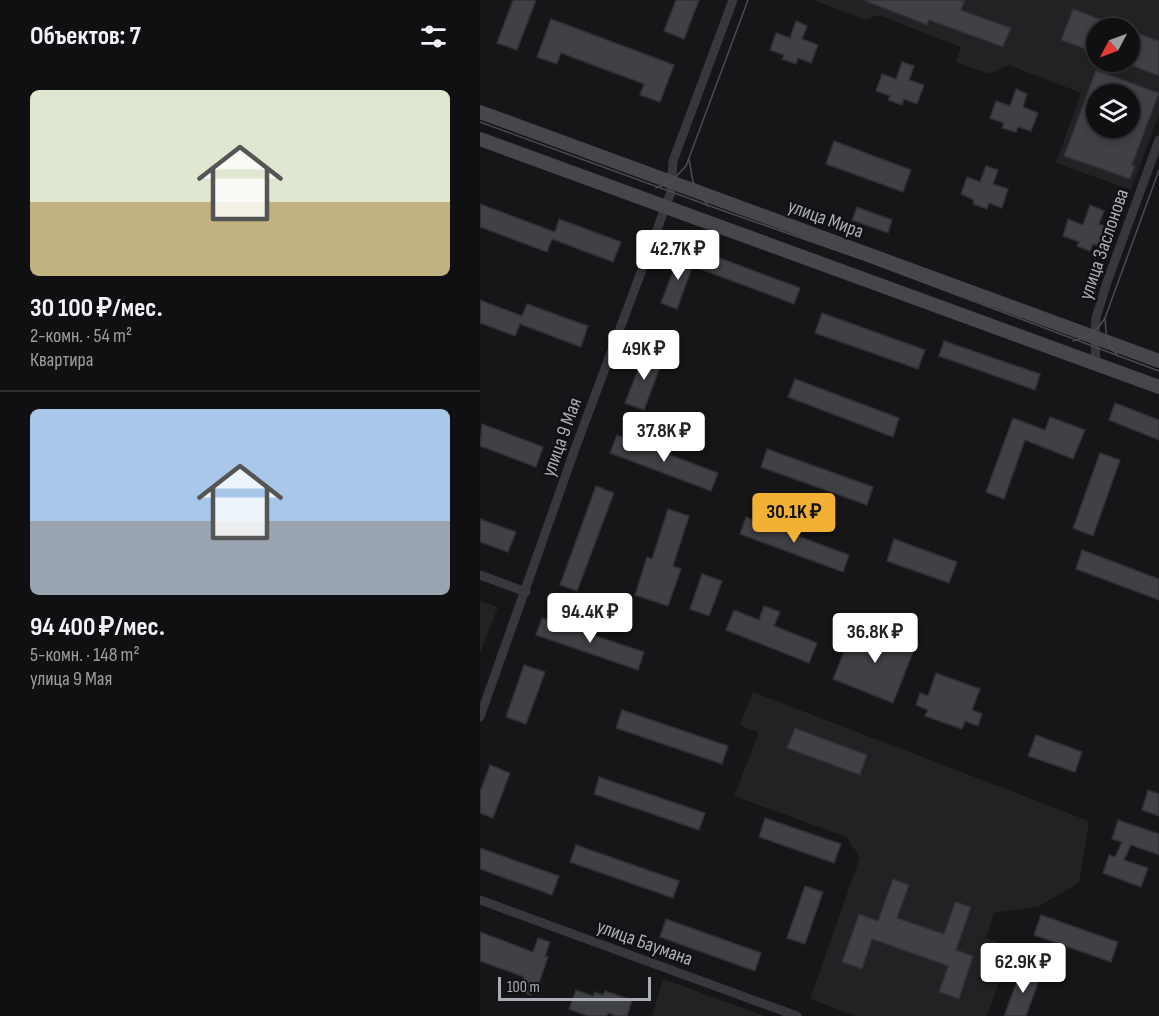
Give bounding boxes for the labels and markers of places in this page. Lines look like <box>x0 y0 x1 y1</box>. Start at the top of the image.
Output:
pin: 42.7K ₽ <box>623 230 733 281</box>
pin: 49K ₽ <box>602 330 686 381</box>
pin: 37.8K ₽ <box>609 412 719 463</box>
pin: 30.1K ₽ <box>739 493 849 544</box>
pin: 94.4K ₽ <box>535 593 645 644</box>
pin: 36.8K ₽ <box>820 613 930 664</box>
pin: 62.9K ₽ <box>968 943 1078 994</box>

